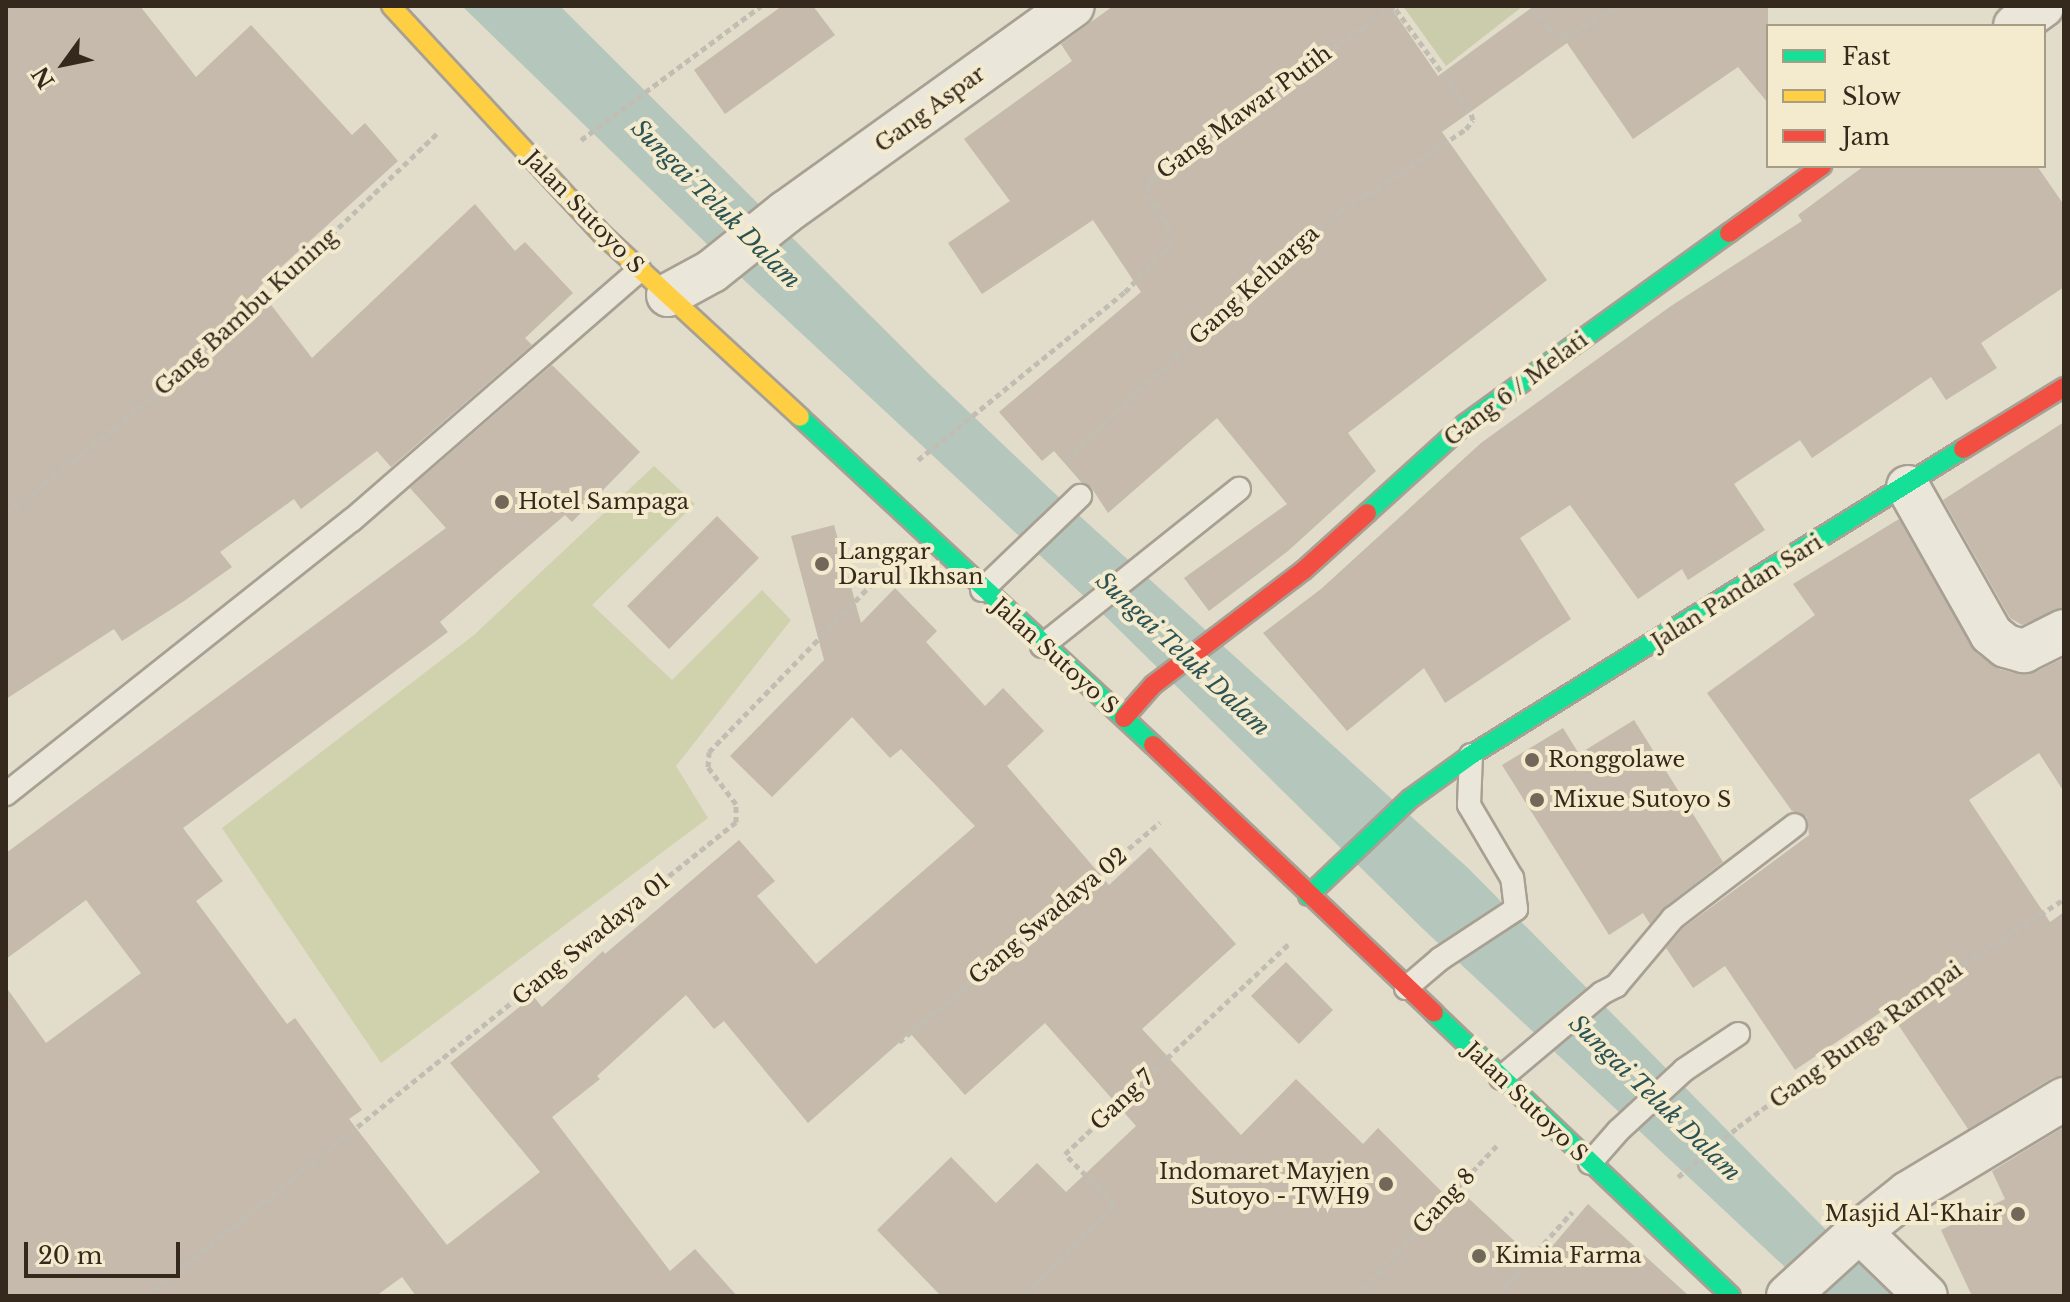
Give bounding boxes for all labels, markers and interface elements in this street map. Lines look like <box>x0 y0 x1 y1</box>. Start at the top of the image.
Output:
north arrow <box>24 24 104 104</box>
legend <box>1766 24 2046 168</box>
street label: Gang Mawar Putih <box>1151 40 1337 184</box>
text: Fast <box>1842 42 1890 71</box>
street label: Gang Aspar <box>869 60 991 158</box>
text: N <box>26 61 60 93</box>
text: Slow <box>1842 82 1901 111</box>
water label: Sungai Teluk Dalam <box>625 113 807 295</box>
text: Jam <box>1842 122 1890 151</box>
street label: Jalan Sutoyo S <box>519 145 649 279</box>
street label: Gang Keluarga <box>1184 220 1324 350</box>
street label: Gang Bambu Kuning <box>149 223 343 401</box>
street label: Gang 6 / Melati <box>1439 326 1593 452</box>
place label: Hotel Sampaga <box>518 489 689 515</box>
marker: Hotel Sampaga <box>493 493 511 511</box>
street label: Jalan Pandan Sari <box>1647 529 1827 655</box>
place label: Langgar Darul Ikhsan <box>838 538 983 590</box>
marker: Langgar Darul Ikhsan <box>813 555 831 573</box>
water label: Sungai Teluk Dalam <box>1090 566 1276 742</box>
street label: Jalan Sutoyo S <box>986 592 1124 720</box>
place label: Ronggolawe <box>1548 747 1685 773</box>
marker: Ronggolawe <box>1523 751 1541 769</box>
place label: Mixue Sutoyo S <box>1553 787 1731 813</box>
marker: Mixue Sutoyo S <box>1528 791 1546 809</box>
street label: Gang Swadaya 02 <box>963 842 1133 990</box>
street label: Gang Swadaya 01 <box>507 867 675 1011</box>
street label: Gang Bunga Rampai <box>1764 956 1968 1114</box>
water label: Sungai Teluk Dalam <box>1563 1008 1747 1188</box>
street label: Jalan Sutoyo S <box>1459 1037 1593 1167</box>
street label: Gang 7 <box>1085 1064 1159 1136</box>
place label: Indomaret Mayjen Sutoyo - TWH9 <box>1159 1158 1370 1210</box>
street label: Gang 8 <box>1407 1163 1481 1239</box>
marker: Indomaret Mayjen Sutoyo - TWH9 <box>1377 1175 1395 1193</box>
place label: Masjid Al-Khair <box>1824 1201 2002 1227</box>
marker: Masjid Al-Khair <box>2009 1205 2027 1223</box>
scale bar <box>28 1226 184 1276</box>
text: 20 m <box>38 1241 103 1270</box>
place label: Kimia Farma <box>1495 1243 1642 1269</box>
marker: Kimia Farma <box>1470 1247 1488 1265</box>

